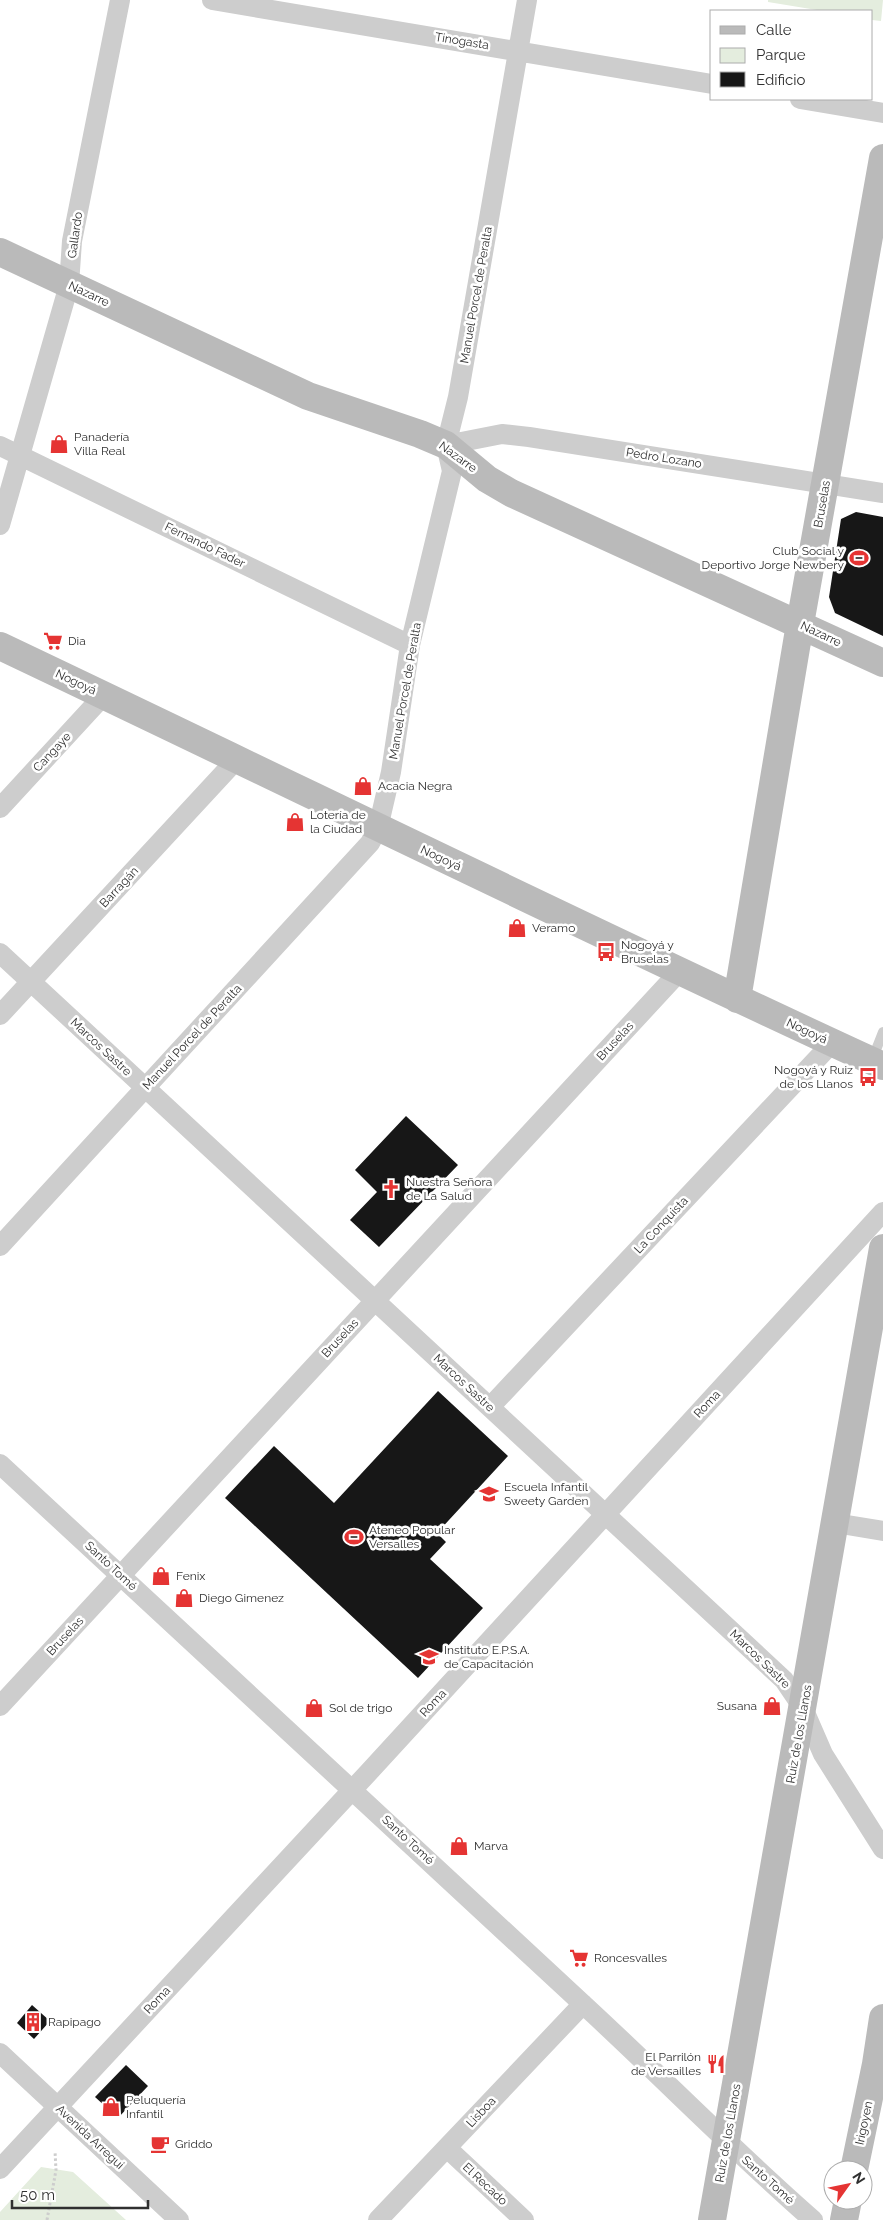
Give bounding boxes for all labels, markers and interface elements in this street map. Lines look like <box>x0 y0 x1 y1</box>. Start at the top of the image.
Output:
legend <box>710 10 873 100</box>
text: Calle <box>756 21 792 39</box>
street label: Tinogasta <box>434 30 490 52</box>
text: Parque <box>756 46 806 64</box>
text: Edificio <box>756 71 806 89</box>
street label: Gallardo <box>65 211 85 259</box>
street label: Manuel Porcel de Peralta <box>457 225 495 365</box>
street label: Nazarre <box>66 278 112 310</box>
place label: Panadería Villa Real <box>74 430 129 458</box>
shop icon: Panadería Villa Real <box>48 433 70 455</box>
street label: Nazarre <box>436 439 480 475</box>
street label: Pedro Lozano <box>625 445 703 471</box>
street label: Bruselas <box>811 479 833 529</box>
street label: Fernando Fader <box>163 519 248 571</box>
place label: Club Social y Deportivo Jorge Newbery <box>702 544 844 572</box>
sports icon: Club Social y Deportivo Jorge Newbery <box>848 547 870 569</box>
street label: Nazarre <box>798 618 844 650</box>
street label: Manuel Porcel de Peralta <box>386 621 424 761</box>
supermarket icon: Dia <box>42 630 64 652</box>
place label: Dia <box>68 634 86 648</box>
street label: Nogoyá <box>53 666 99 698</box>
street label: Cangaye <box>30 729 74 775</box>
shop icon: Acacia Negra <box>352 775 374 797</box>
place label: Acacia Negra <box>378 779 452 793</box>
place label: Lotería de la Ciudad <box>310 808 366 836</box>
shop icon: Lotería de la Ciudad <box>284 811 306 833</box>
street label: Nogoyá <box>418 842 464 874</box>
street label: Barragán <box>97 864 141 910</box>
shop icon: Veramo <box>506 917 528 939</box>
place label: Veramo <box>532 921 575 935</box>
place label: Nogoyá y Bruselas <box>621 938 674 966</box>
bus stop icon: Nogoyá y Bruselas <box>595 941 617 963</box>
street label: Manuel Porcel de Peralta <box>140 982 244 1092</box>
street label: Marcos Sastre <box>68 1015 134 1079</box>
street label: Nogoyá <box>784 1015 830 1047</box>
street label: Bruselas <box>594 1019 637 1063</box>
place label: Nogoyá y Ruiz de los Llanos <box>774 1063 853 1091</box>
bus stop icon: Nogoyá y Ruiz de los Llanos <box>857 1066 879 1088</box>
place label: Nuestra Señora de La Salud <box>406 1175 492 1203</box>
church icon: Nuestra Señora de La Salud <box>380 1178 402 1200</box>
street label: La Conquista <box>631 1194 691 1256</box>
street label: Bruselas <box>319 1316 362 1360</box>
street label: Marcos Sastre <box>431 1351 497 1415</box>
street label: Roma <box>691 1387 723 1421</box>
place label: Escuela Infantil Sweety Garden <box>504 1480 589 1508</box>
school or university icon: Escuela Infantil Sweety Garden <box>478 1483 500 1505</box>
place label: Ateneo Popular Versalles <box>369 1523 456 1551</box>
sports icon: Ateneo Popular Versalles <box>343 1526 365 1548</box>
street label: Santo Tomé <box>82 1538 140 1594</box>
shop icon: Fenix <box>150 1565 172 1587</box>
place label: Fenix <box>176 1569 205 1583</box>
shop icon: Diego Gimenez <box>173 1587 195 1609</box>
place label: Diego Gimenez <box>199 1591 284 1605</box>
street label: Bruselas <box>44 1614 87 1658</box>
street label: Marcos Sastre <box>727 1627 793 1691</box>
place label: Instituto E.P.S.A. de Capacitación <box>444 1643 533 1671</box>
school or university icon: Instituto E.P.S.A. de Capacitación <box>418 1646 440 1668</box>
street label: Ruiz de los Llanos <box>783 1683 815 1784</box>
street label: Roma <box>417 1686 449 1720</box>
shop icon: Susana <box>761 1695 783 1717</box>
shop icon: Sol de trigo <box>303 1697 325 1719</box>
place label: Susana <box>717 1699 757 1713</box>
place label: Sol de trigo <box>329 1701 392 1715</box>
street label: Santo Tomé <box>379 1812 437 1868</box>
shop icon: Marva <box>448 1835 470 1857</box>
place label: Marva <box>474 1839 508 1853</box>
supermarket icon: Roncesvalles <box>568 1947 590 1969</box>
place label: Roncesvalles <box>594 1951 667 1965</box>
street label: Roma <box>141 1983 173 2017</box>
building icon: Rapipago <box>22 2011 44 2033</box>
place label: Rapipago <box>48 2015 101 2029</box>
place label: El Parrilón de Versailles <box>631 2050 701 2078</box>
restaurant icon: El Parrilón de Versailles <box>705 2053 727 2075</box>
street label: Ruiz de los Llanos <box>712 2082 744 2183</box>
place label: Peluquería Infantil <box>126 2093 186 2121</box>
street label: Lisboa <box>463 2094 499 2130</box>
shop icon: Peluquería Infantil <box>100 2096 122 2118</box>
street label: Irigoyen <box>853 2100 875 2146</box>
street label: Avenida Arregui <box>53 2102 127 2172</box>
cafe icon: Griddo <box>149 2133 171 2155</box>
place label: Griddo <box>175 2137 213 2151</box>
street label: Santo Tomé <box>739 2153 797 2207</box>
street label: El Recado <box>460 2160 510 2208</box>
north arrow <box>823 2160 873 2210</box>
text: N <box>849 2169 869 2187</box>
scale bar <box>12 2178 149 2210</box>
text: 50 m <box>20 2186 55 2204</box>

